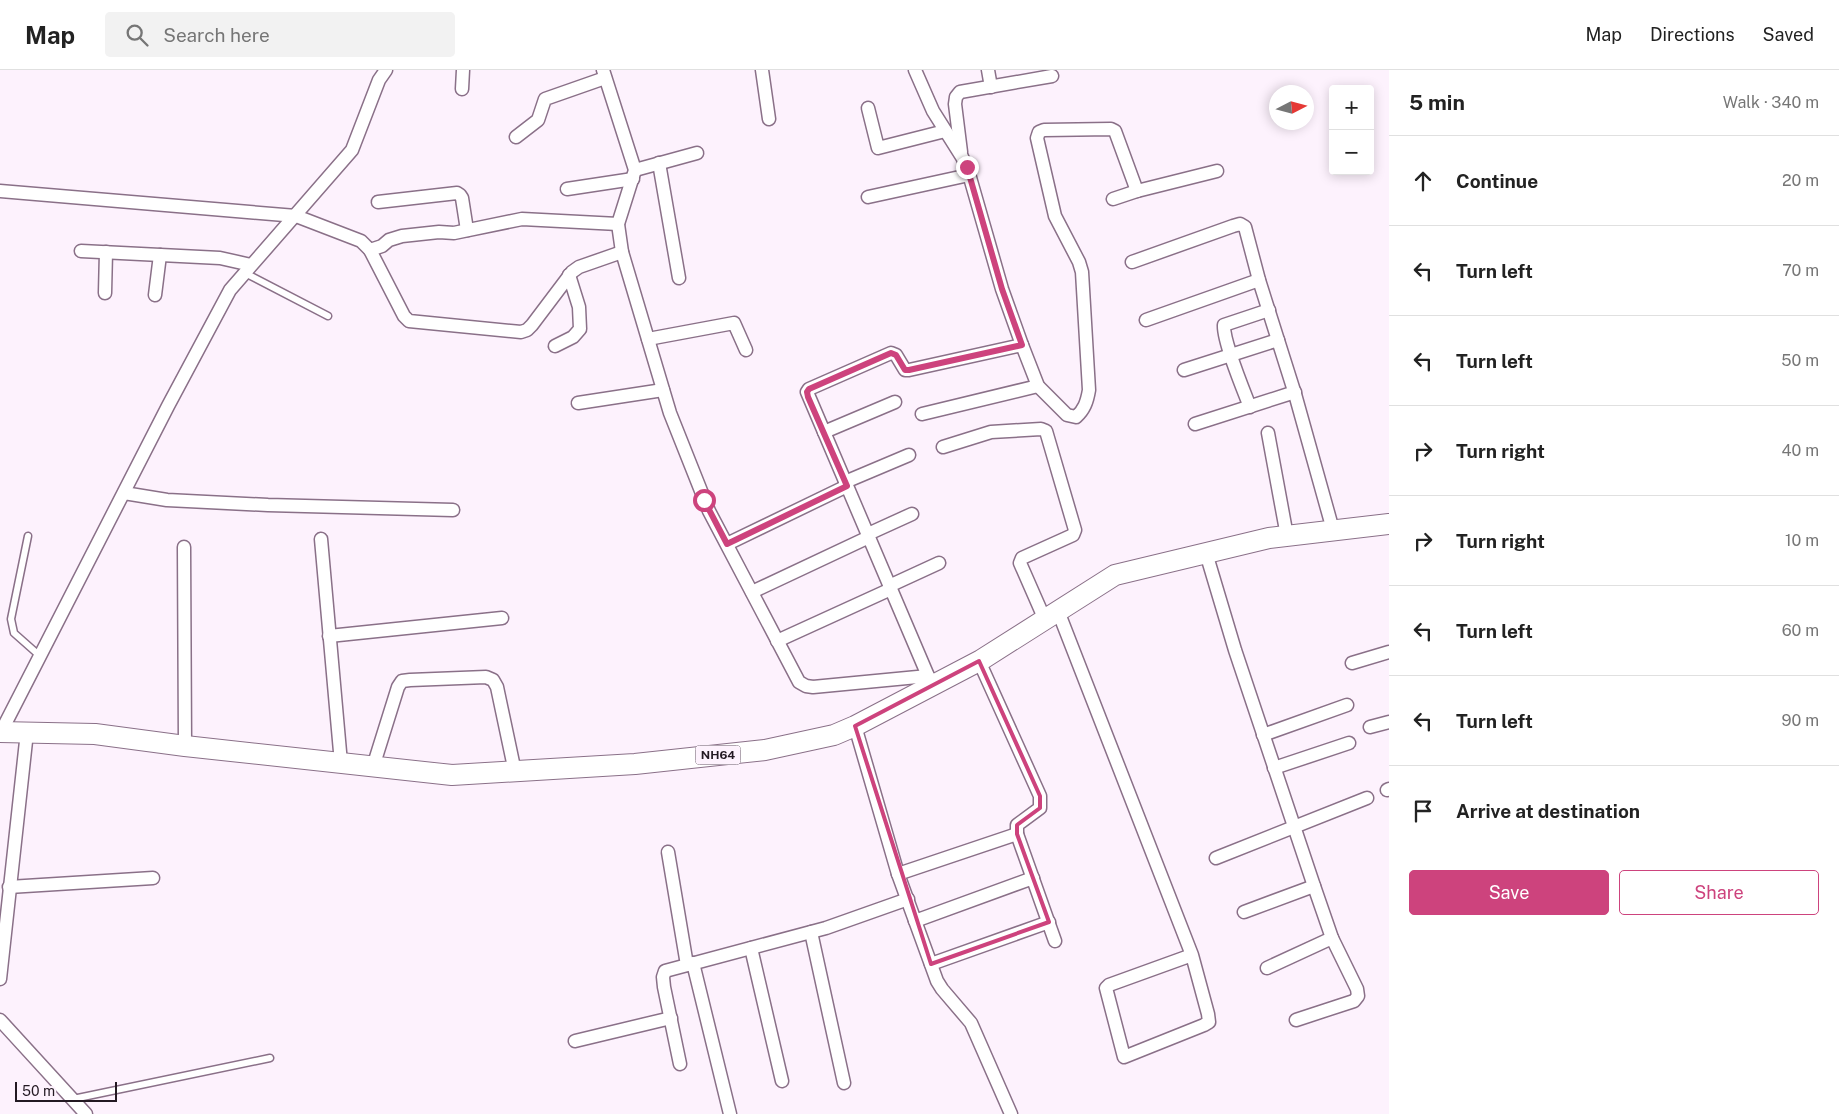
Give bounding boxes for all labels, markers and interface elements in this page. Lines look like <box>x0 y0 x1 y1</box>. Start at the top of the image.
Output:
search box <box>105 12 455 57</box>
text: Map <box>25 21 75 49</box>
icon: search <box>123 21 151 49</box>
text: Search here <box>163 24 270 46</box>
text: Map <box>1585 24 1622 45</box>
text: Directions <box>1650 24 1735 45</box>
text: Saved <box>1763 24 1814 45</box>
north arrow <box>1269 85 1314 130</box>
map controls <box>1329 85 1374 175</box>
button: + <box>1329 85 1374 130</box>
text: 5 min <box>1409 90 1465 115</box>
text: Walk · 340 m <box>1723 93 1819 112</box>
button: − <box>1329 130 1374 175</box>
route end <box>956 156 979 179</box>
icon: ahead <box>1409 167 1437 195</box>
text: Continue <box>1456 170 1538 192</box>
text: 20 m <box>1782 171 1819 190</box>
icon: left <box>1409 257 1437 285</box>
text: Turn left <box>1456 260 1533 282</box>
text: 70 m <box>1782 261 1819 280</box>
icon: left <box>1409 347 1437 375</box>
text: Turn left <box>1456 350 1533 372</box>
text: 50 m <box>1781 351 1819 370</box>
icon: right <box>1409 437 1437 465</box>
text: Turn right <box>1456 440 1545 462</box>
text: 40 m <box>1781 441 1819 460</box>
route start <box>693 489 716 512</box>
icon: right <box>1409 527 1437 555</box>
text: Turn right <box>1456 530 1545 552</box>
text: 10 m <box>1785 531 1819 550</box>
icon: left <box>1409 617 1437 645</box>
text: Turn left <box>1456 620 1533 642</box>
text: 60 m <box>1782 621 1819 640</box>
icon: left <box>1409 707 1437 735</box>
text: Turn left <box>1456 710 1533 732</box>
text: 90 m <box>1782 711 1819 730</box>
road number: NH64 <box>696 746 740 764</box>
icon: arrive <box>1409 797 1437 825</box>
text: Arrive at destination <box>1456 800 1640 822</box>
button: Save <box>1409 870 1609 915</box>
button: Share <box>1619 870 1819 915</box>
scale bar <box>15 1079 118 1102</box>
text: 50 m <box>22 1083 55 1099</box>

